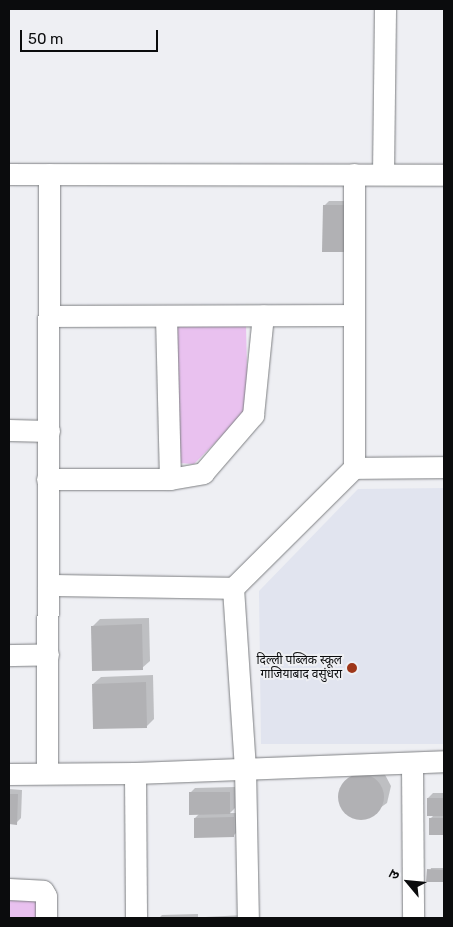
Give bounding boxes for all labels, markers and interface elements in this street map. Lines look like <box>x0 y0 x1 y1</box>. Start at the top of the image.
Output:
scale bar <box>22 20 160 52</box>
text: 50 m <box>28 30 63 48</box>
place label: दिल्ली पब्लिक स्कूल गाजियाबाद वसुंधरा <box>257 654 342 682</box>
marker: दिल्ली पब्लिक स्कूल गाजियाबाद वसुंधरा <box>346 662 358 674</box>
north arrow <box>383 857 433 907</box>
text: उ <box>385 867 404 882</box>

